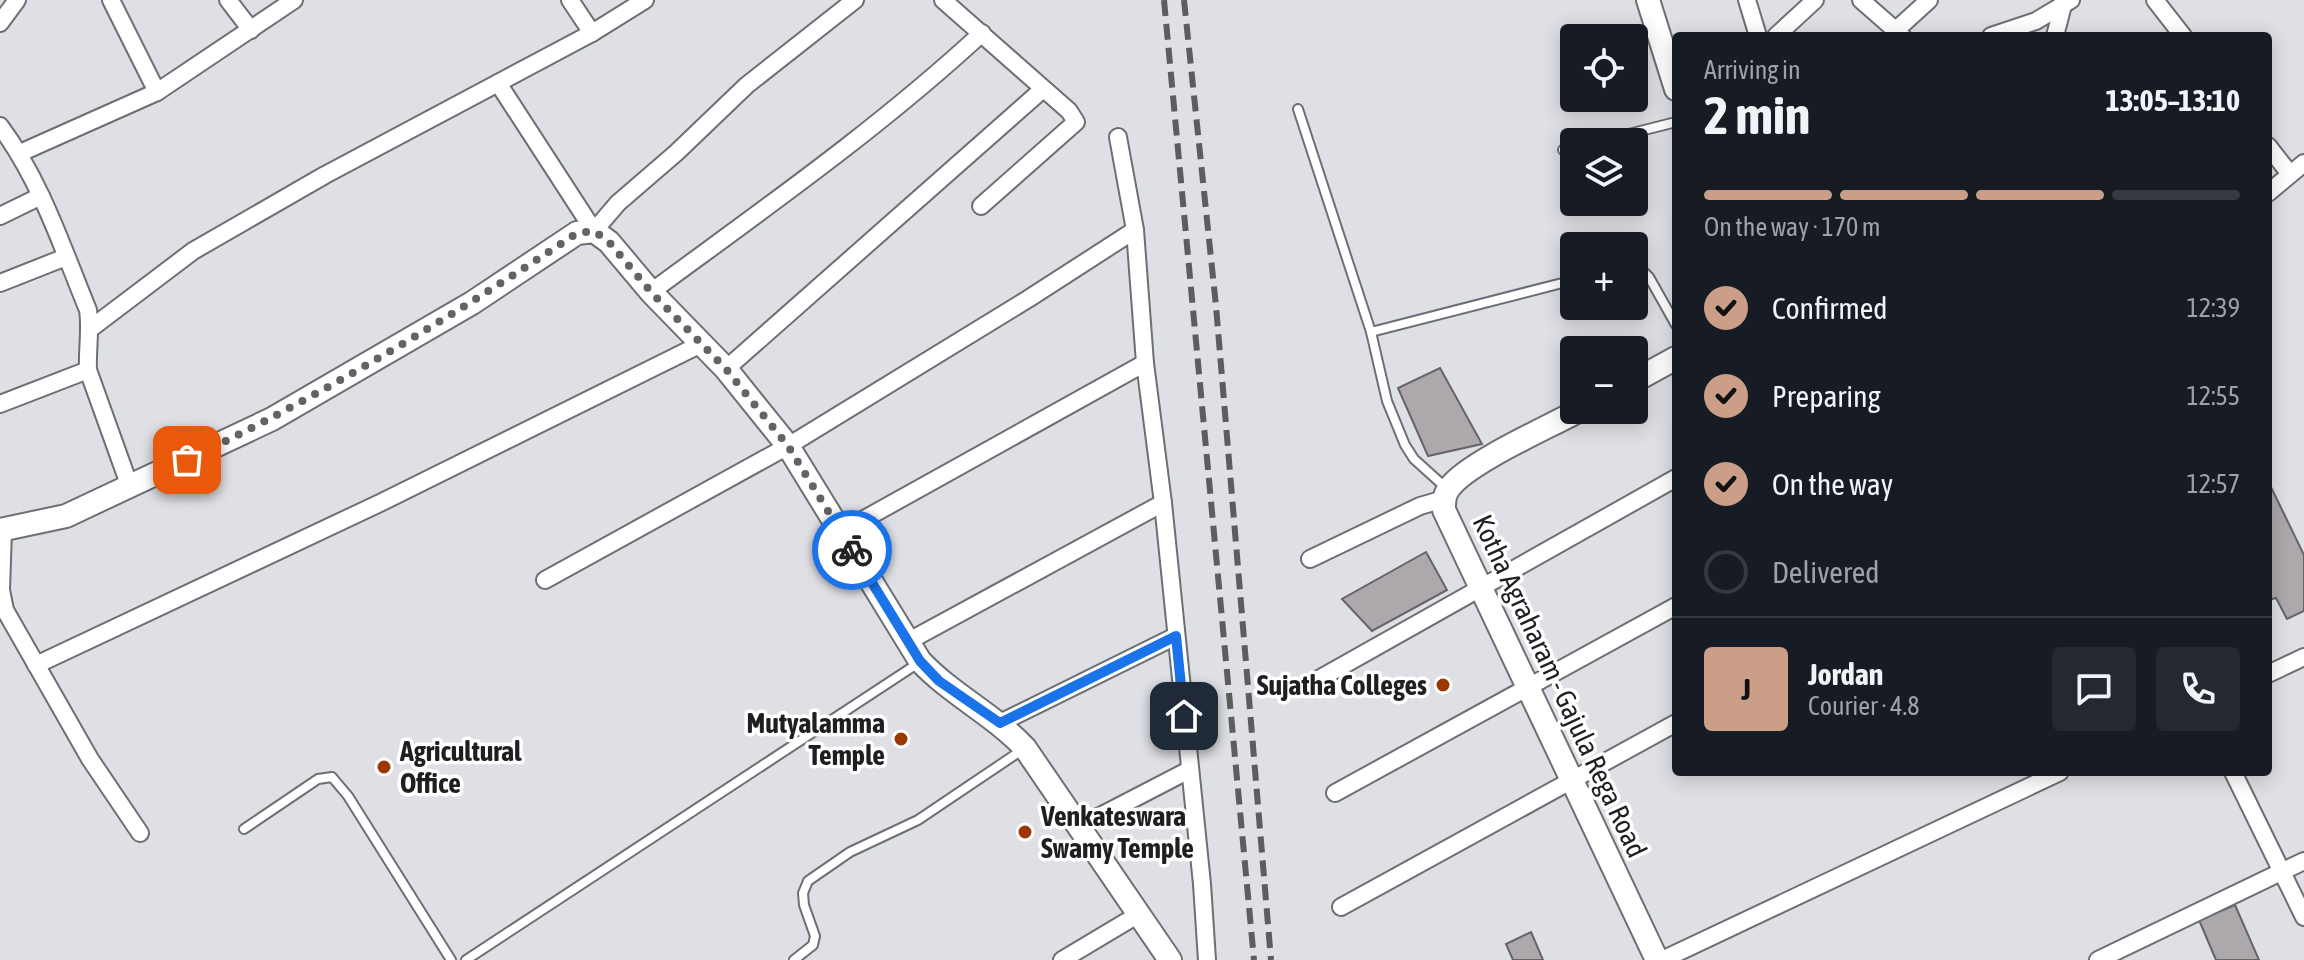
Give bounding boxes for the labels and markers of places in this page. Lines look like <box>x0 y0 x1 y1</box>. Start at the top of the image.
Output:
pin <box>153 426 221 494</box>
place label: Sujatha Colleges <box>1257 669 1427 701</box>
marker: Sujatha Colleges <box>1434 676 1452 694</box>
pin <box>1150 682 1218 750</box>
place label: Mutyalamma Temple <box>747 707 885 771</box>
marker: Mutyalamma Temple <box>892 730 910 748</box>
place label: Agricultural Office <box>399 735 522 799</box>
marker: Agricultural Office <box>375 758 393 776</box>
place label: Venkateswara Swamy Temple <box>1040 800 1194 864</box>
marker: Venkateswara Swamy Temple <box>1016 823 1034 841</box>

